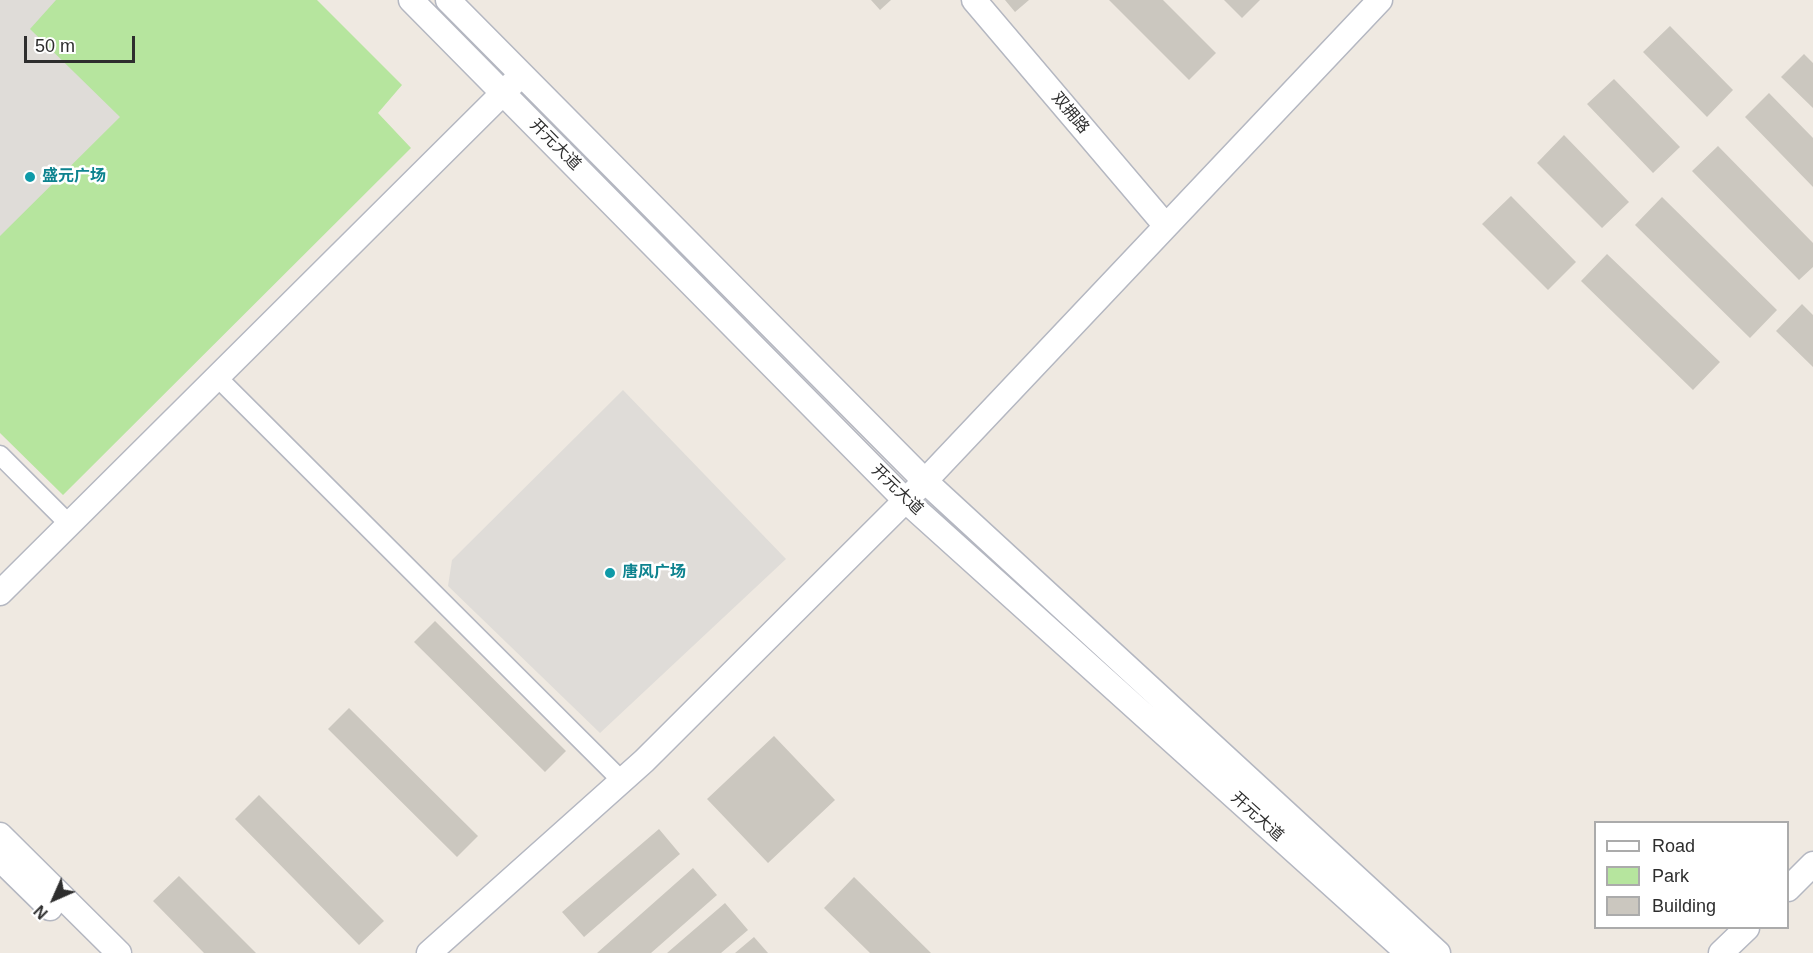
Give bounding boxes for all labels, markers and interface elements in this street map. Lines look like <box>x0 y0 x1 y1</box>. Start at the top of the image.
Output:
scale bar <box>27 24 138 62</box>
text: 50 m <box>35 36 75 56</box>
street label: 双拥路 <box>1047 88 1093 138</box>
street label: 开元大道 <box>526 116 584 174</box>
place label: 盛元广场 <box>42 167 106 187</box>
marker: 盛元广场 <box>23 170 37 184</box>
street label: 开元大道 <box>867 461 927 519</box>
place label: 唐风广场 <box>622 563 686 583</box>
marker: 唐风广场 <box>603 566 617 580</box>
street label: 开元大道 <box>1227 788 1287 846</box>
legend <box>1594 821 1789 929</box>
text: Road <box>1652 836 1695 856</box>
text: Park <box>1652 866 1689 886</box>
north arrow <box>24 869 84 929</box>
text: Building <box>1652 896 1716 916</box>
text: N <box>31 902 51 922</box>

